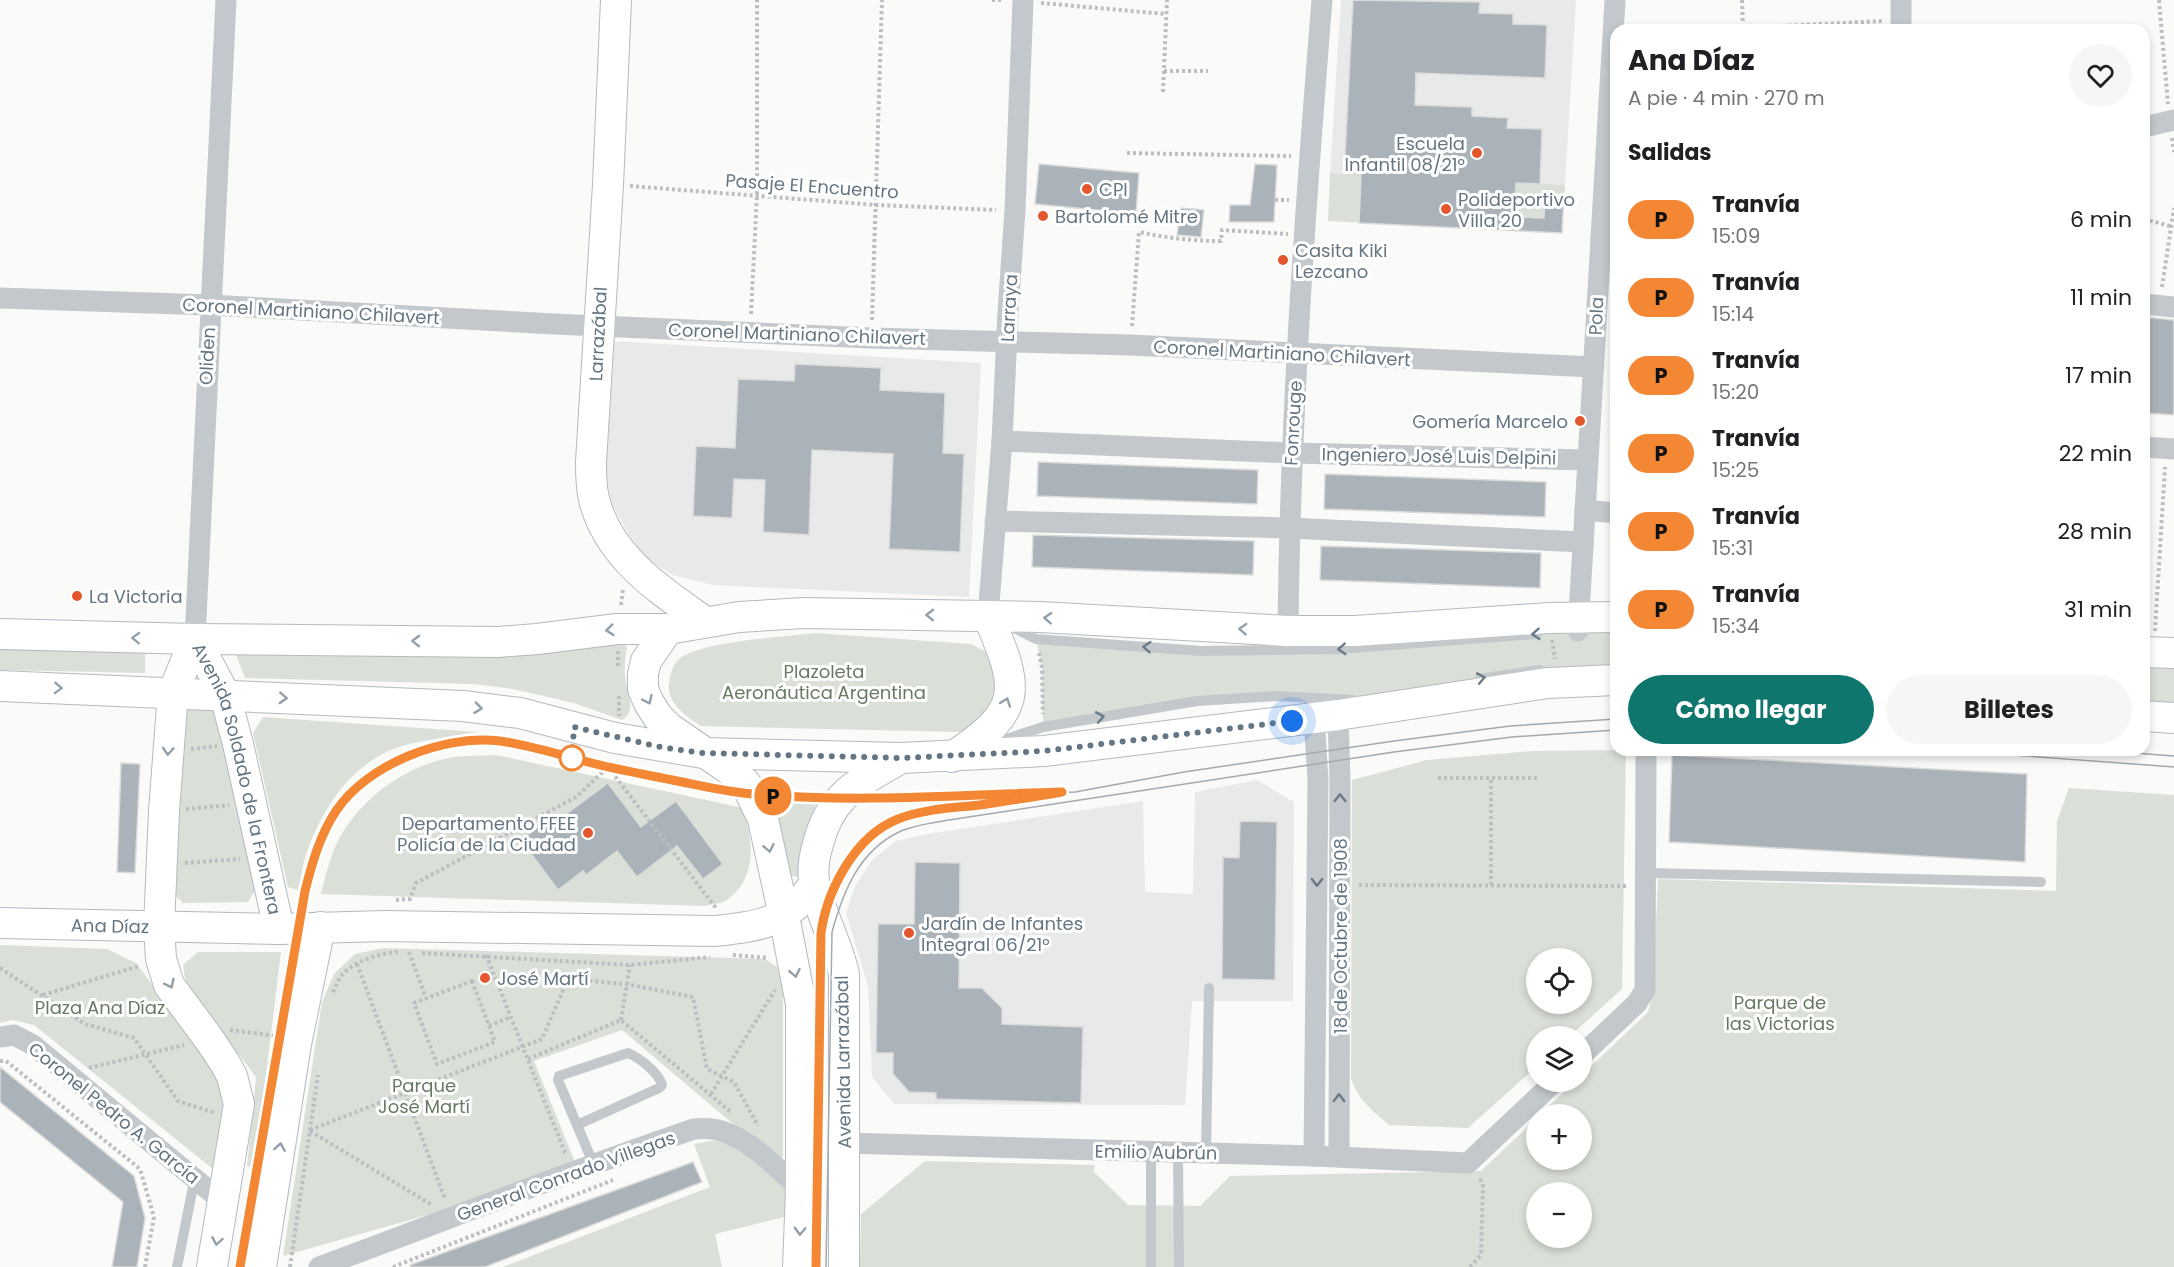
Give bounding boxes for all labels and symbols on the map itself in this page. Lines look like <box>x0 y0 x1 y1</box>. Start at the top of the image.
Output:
place label: Escuela Infantil 08/21° <box>1345 131 1465 177</box>
marker: Escuela Infantil 08/21° <box>1470 146 1484 160</box>
street label: Pasaje El Encuentro <box>724 167 900 205</box>
place label: CPI <box>1099 177 1128 202</box>
marker: CPI <box>1080 182 1094 196</box>
place label: Polideportivo Villa 20 <box>1458 187 1575 233</box>
marker: Polideportivo Villa 20 <box>1439 202 1453 216</box>
place label: Bartolomé Mitre <box>1055 204 1198 229</box>
marker: Bartolomé Mitre <box>1036 209 1050 223</box>
place label: Casita Kiki Lezcano <box>1295 238 1387 284</box>
marker: Casita Kiki Lezcano <box>1276 253 1290 267</box>
street label: Larraya <box>995 273 1023 343</box>
street label: Larrazábal <box>583 286 613 382</box>
street label: Coronel Martiniano Chilavert <box>182 292 440 330</box>
street label: Pola <box>1583 296 1609 336</box>
street label: Coronel Martiniano Chilavert <box>668 317 926 351</box>
street label: Oliden <box>193 326 221 386</box>
street label: Coronel Martiniano Chilavert <box>1153 334 1411 372</box>
street label: Fonrouge <box>1278 380 1308 466</box>
place label: Gomería Marcelo <box>1412 409 1568 434</box>
marker: Gomería Marcelo <box>1573 414 1587 428</box>
street label: Ingeniero José Luis Delpini <box>1321 441 1557 471</box>
place label: La Victoria <box>89 584 183 609</box>
marker: La Victoria <box>70 589 84 603</box>
one-way arrow <box>925 609 934 621</box>
one-way arrow <box>1043 611 1052 624</box>
one-way arrow <box>1238 622 1247 635</box>
one-way arrow <box>605 623 615 636</box>
one-way arrow <box>1532 627 1541 640</box>
one-way arrow <box>132 632 141 644</box>
one-way arrow <box>411 635 420 647</box>
street label: Avenida Soldado de la Frontera <box>187 638 288 917</box>
one-way arrow <box>1142 641 1151 654</box>
one-way arrow <box>1337 642 1346 655</box>
park label: Plazoleta Aeronáutica Argentina <box>722 659 926 705</box>
one-way arrow <box>1476 673 1485 685</box>
one-way arrow <box>54 682 63 695</box>
one-way arrow <box>279 691 288 704</box>
one-way arrow <box>641 693 653 704</box>
one-way arrow <box>999 697 1012 708</box>
one-way arrow <box>473 701 482 713</box>
your location <box>1277 706 1307 736</box>
one-way arrow <box>1095 711 1105 724</box>
unlabelled marker <box>559 745 585 771</box>
one-way arrow <box>162 747 175 756</box>
line badge: P <box>754 776 792 816</box>
one-way arrow <box>1334 794 1346 803</box>
place label: Departamento FFEE Policía de la Ciudad <box>397 811 576 857</box>
marker: Departamento FFEE Policía de la Ciudad <box>581 826 595 840</box>
street label: 18 de Octubre de 1908 <box>1328 838 1353 1034</box>
one-way arrow <box>762 843 775 853</box>
one-way arrow <box>1310 877 1323 886</box>
place label: Jardín de Infantes Integral 06/21° <box>921 911 1083 957</box>
street label: Ana Díaz <box>71 912 149 939</box>
marker: Jardín de Infantes Integral 06/21° <box>902 926 916 940</box>
place label: José Martí <box>497 966 589 991</box>
one-way arrow <box>788 968 801 978</box>
marker: José Martí <box>478 971 492 985</box>
street label: Avenida Larrazábal <box>829 975 857 1149</box>
one-way arrow <box>162 978 174 989</box>
park label: Parque de las Victorias <box>1725 990 1835 1036</box>
park label: Plaza Ana Díaz <box>35 995 165 1020</box>
street label: Coronel Pedro A. García <box>23 1036 205 1190</box>
park label: Parque José Martí <box>378 1073 470 1119</box>
one-way arrow <box>1333 1094 1345 1103</box>
street label: General Conrado Villegas <box>453 1125 679 1227</box>
street label: Emilio Aubrún <box>1094 1138 1218 1166</box>
one-way arrow <box>273 1142 286 1152</box>
one-way arrow <box>793 1226 806 1235</box>
one-way arrow <box>211 1235 224 1245</box>

